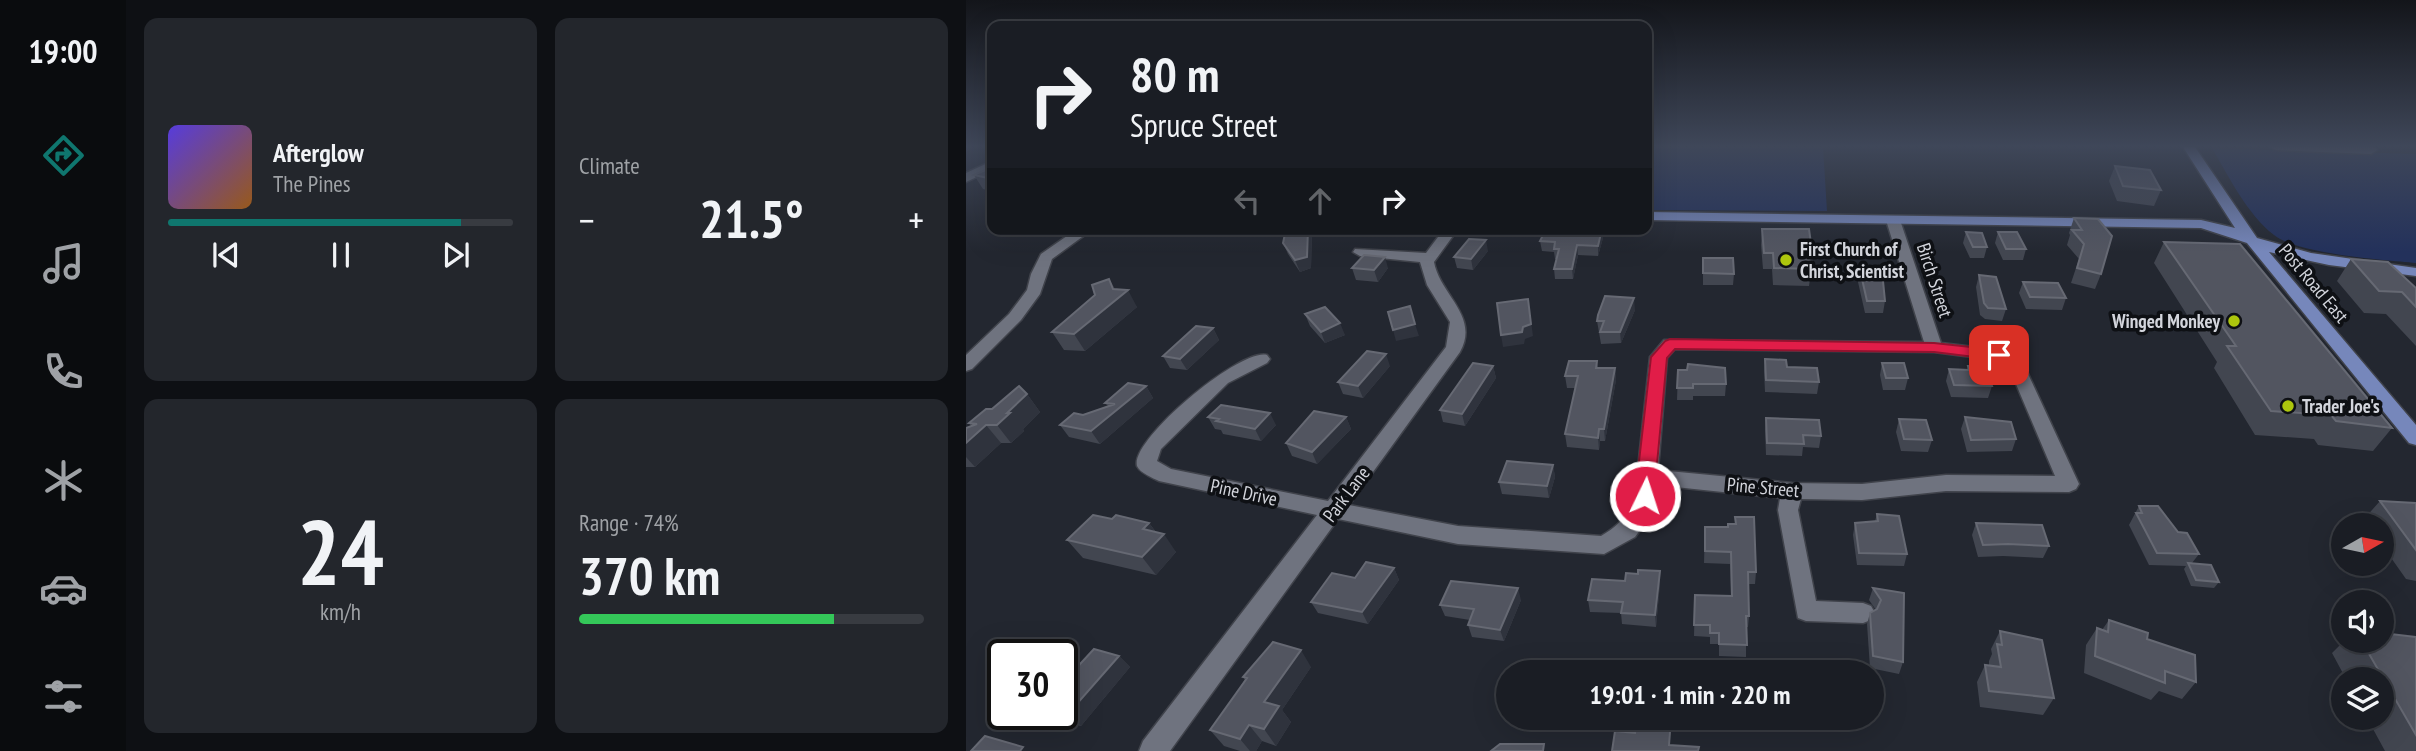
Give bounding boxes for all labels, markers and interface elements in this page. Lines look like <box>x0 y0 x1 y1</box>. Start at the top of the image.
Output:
text: 19:00 <box>28 30 98 72</box>
text: 80 m <box>1130 42 1219 106</box>
icon: right <box>1015 49 1106 140</box>
text: Spruce Street <box>1130 104 1277 146</box>
icon: directions <box>39 131 88 180</box>
text: Afterglow <box>273 136 364 169</box>
text: Climate <box>579 151 640 180</box>
text: The Pines <box>273 169 351 198</box>
icon: left <box>1228 182 1266 220</box>
icon: ahead <box>1301 182 1339 220</box>
icon: right <box>1374 182 1412 220</box>
text: 21.5° <box>699 185 804 252</box>
text: − <box>579 195 595 244</box>
text: + <box>908 195 924 244</box>
icon: previous <box>207 236 245 274</box>
icon: pause <box>322 236 360 274</box>
icon: next <box>437 236 475 274</box>
place label: First Church of Christ, Scientist <box>1800 237 1904 283</box>
icon: music <box>39 239 88 288</box>
street label: Post Road East <box>2274 239 2354 328</box>
street label: Birch Street <box>1912 240 1959 321</box>
marker: First Church of Christ, Scientist <box>1778 252 1794 268</box>
place label: Winged Monkey <box>2111 309 2220 333</box>
marker: Winged Monkey <box>2226 313 2242 329</box>
pin <box>1969 325 2029 385</box>
icon: arrive <box>1980 336 2018 374</box>
icon: phone <box>39 347 88 396</box>
place label: Trader Joe's <box>2302 394 2380 418</box>
marker: Trader Joe's <box>2280 398 2296 414</box>
icon: climate <box>39 456 88 505</box>
position arrow <box>1608 459 1682 533</box>
street label: Park Lane <box>1317 461 1375 526</box>
street label: Pine Street <box>1726 472 1801 502</box>
street label: Pine Drive <box>1209 473 1280 511</box>
text: 24 <box>297 492 384 610</box>
text: Range · 74% <box>579 508 679 537</box>
north arrow <box>2331 513 2394 576</box>
map controls <box>2331 513 2394 730</box>
text: 370 km <box>579 542 720 609</box>
icon: car <box>39 564 88 613</box>
button: sound <box>2331 590 2394 653</box>
text: km/h <box>320 597 361 626</box>
speed limit sign: 30 <box>987 639 1078 730</box>
button: layers <box>2331 667 2394 730</box>
icon: filters <box>39 672 88 721</box>
text: 19:01 · 1 min · 220 m <box>1590 678 1790 711</box>

